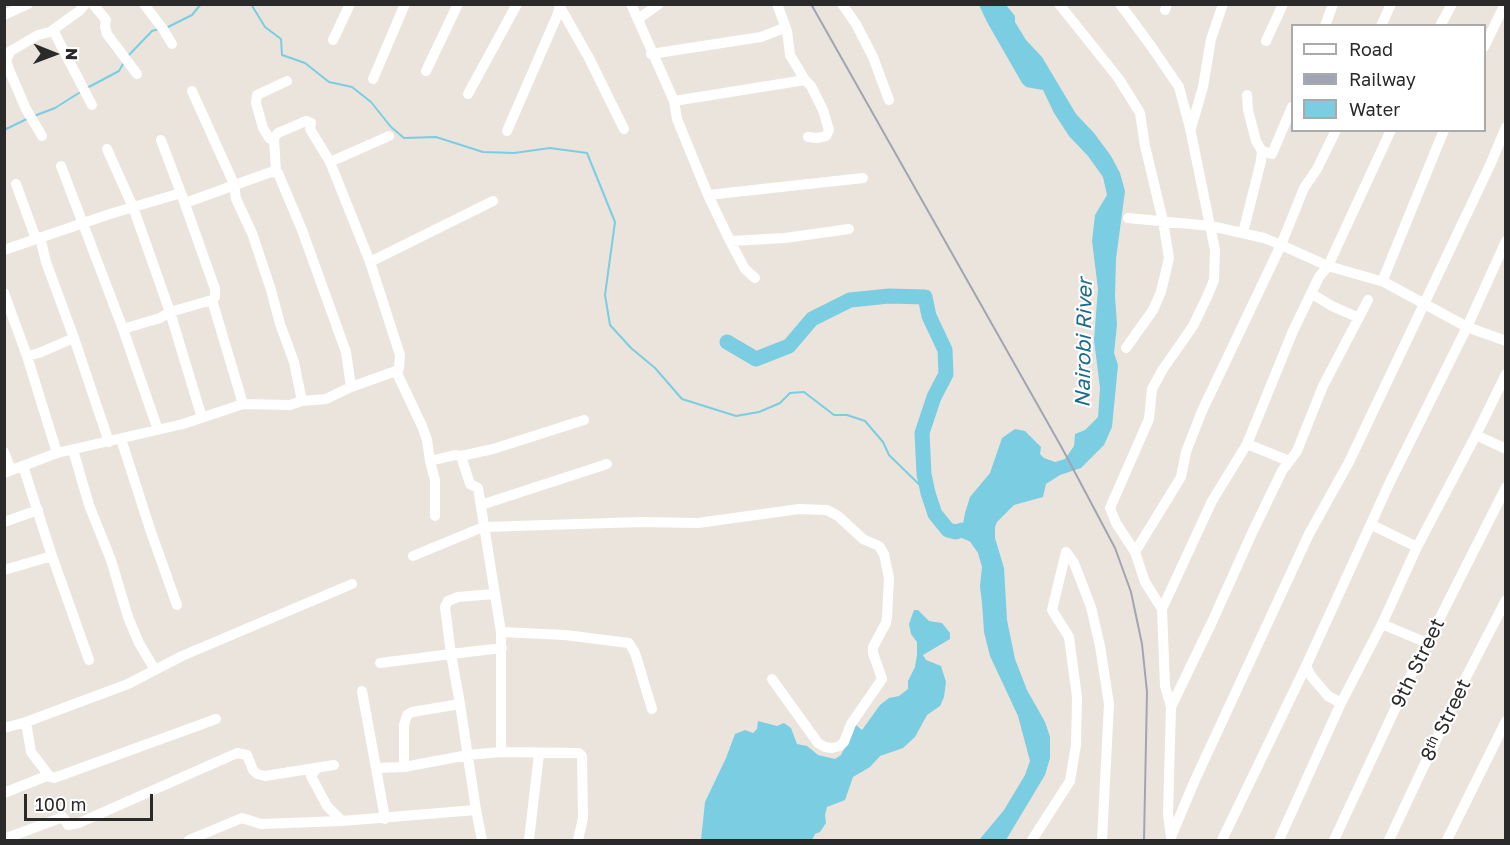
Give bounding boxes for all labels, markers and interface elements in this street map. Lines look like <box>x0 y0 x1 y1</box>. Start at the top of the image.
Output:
north arrow <box>24 24 84 84</box>
legend <box>1291 24 1486 132</box>
text: Road <box>1349 38 1393 60</box>
text: N <box>62 48 82 61</box>
text: Railway <box>1349 68 1416 90</box>
text: Water <box>1349 98 1400 120</box>
water label: Nairobi River <box>1070 278 1098 408</box>
street label: 9th Street <box>1386 614 1450 712</box>
street label: 8ᵗʰ Street <box>1416 675 1476 765</box>
scale bar <box>27 782 156 820</box>
text: 100 m <box>35 793 86 815</box>

